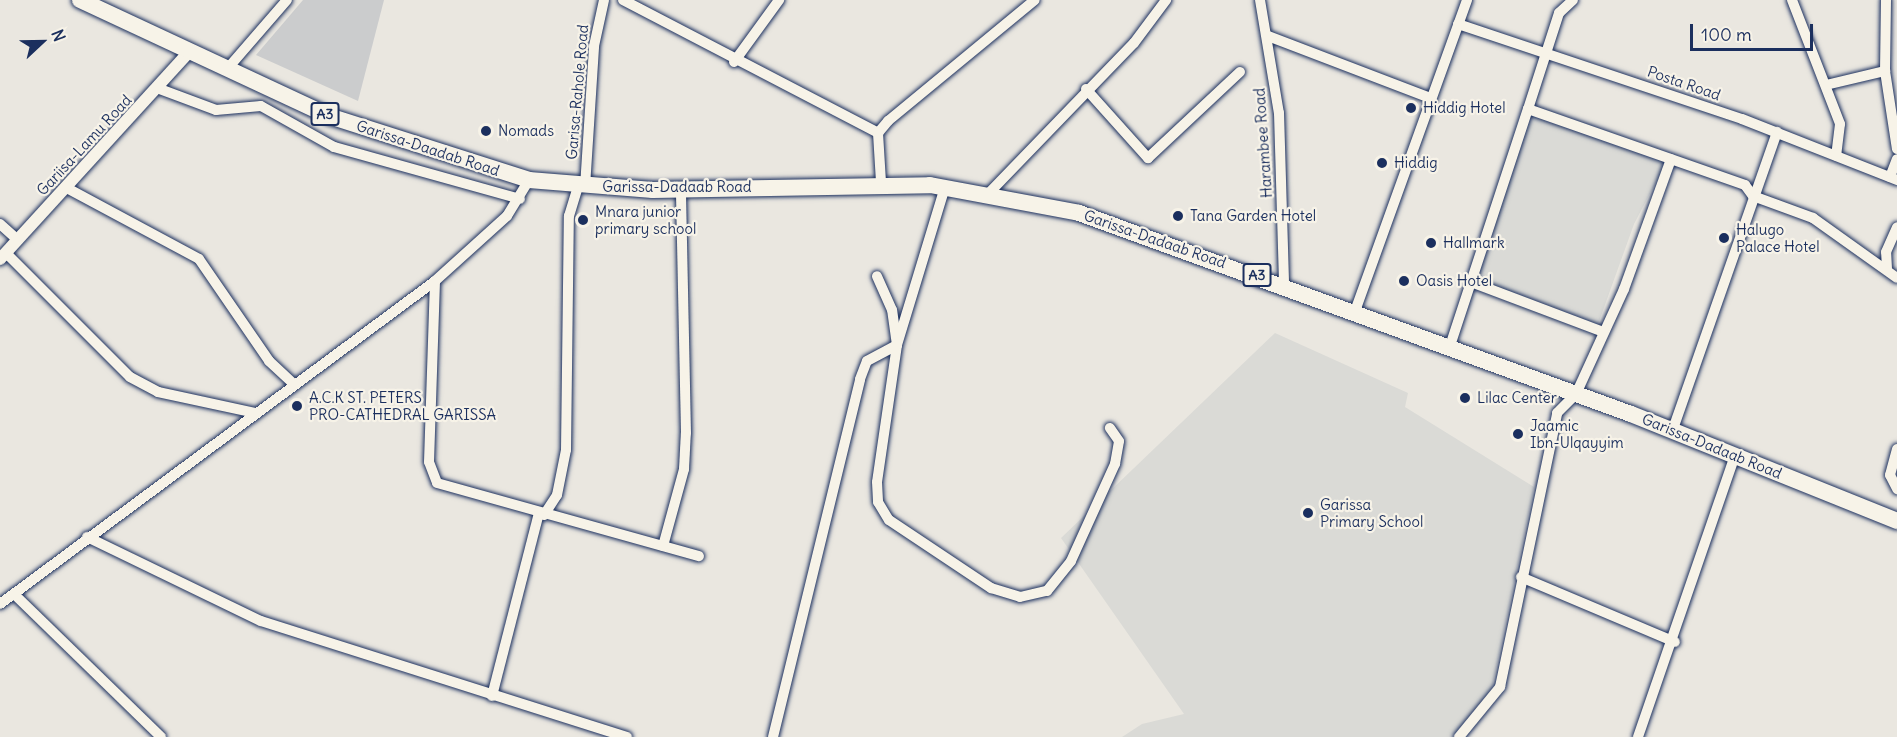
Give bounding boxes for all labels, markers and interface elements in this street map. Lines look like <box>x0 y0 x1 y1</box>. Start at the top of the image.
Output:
north arrow <box>12 12 72 72</box>
scale bar <box>1693 12 1816 50</box>
text: 100 m <box>1701 23 1752 46</box>
street label: Garisa-Rahole Road <box>562 24 592 160</box>
text: N <box>47 26 70 44</box>
street label: Posta Road <box>1645 62 1723 104</box>
street label: Harambee Road <box>1250 87 1276 199</box>
street label: Gariisa-Lamu Road <box>33 91 135 199</box>
place label: Hiddig Hotel <box>1423 99 1505 117</box>
marker: Hiddig Hotel <box>1404 101 1418 115</box>
road number: A3 <box>310 103 340 125</box>
street label: Garissa-Daadab Road <box>354 116 502 180</box>
place label: Nomads <box>498 122 554 140</box>
marker: Nomads <box>479 124 493 138</box>
place label: Hiddig <box>1394 154 1437 172</box>
marker: Hiddig <box>1375 156 1389 170</box>
street label: Garissa-Dadaab Road <box>602 178 752 196</box>
place label: Mnara junior primary school <box>595 202 696 237</box>
street label: Garissa-Dadaab Road <box>1081 206 1229 272</box>
place label: Tana Garden Hotel <box>1190 207 1316 225</box>
marker: Tana Garden Hotel <box>1171 209 1185 223</box>
marker: Mnara junior primary school <box>576 213 590 227</box>
place label: Halugo Palace Hotel <box>1736 220 1820 255</box>
marker: Halugo Palace Hotel <box>1717 231 1731 245</box>
place label: Hallmark <box>1443 234 1505 252</box>
marker: Hallmark <box>1424 236 1438 250</box>
road number: A3 <box>1242 264 1272 286</box>
place label: Oasis Hotel <box>1416 272 1492 290</box>
marker: Oasis Hotel <box>1397 274 1411 288</box>
place label: A.C.K ST. PETERS PRO-CATHEDRAL GARISSA <box>309 388 496 423</box>
place label: Lilac Center <box>1477 389 1557 407</box>
marker: Lilac Center <box>1458 391 1472 405</box>
marker: A.C.K ST. PETERS PRO-CATHEDRAL GARISSA <box>290 399 304 413</box>
street label: Garissa-Dadaab Road <box>1639 410 1785 482</box>
place label: Jaamic Ibn-Ulqayyim <box>1530 416 1624 451</box>
marker: Jaamic Ibn-Ulqayyim <box>1511 427 1525 441</box>
place label: Garissa Primary School <box>1320 495 1423 530</box>
marker: Garissa Primary School <box>1301 506 1315 520</box>

